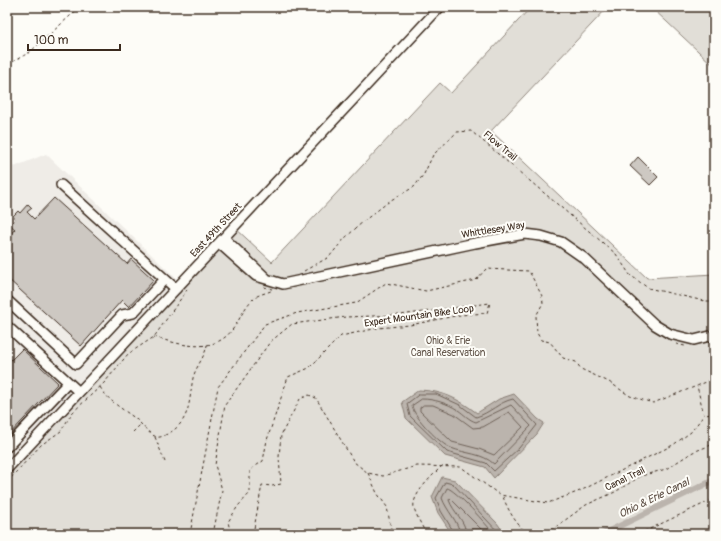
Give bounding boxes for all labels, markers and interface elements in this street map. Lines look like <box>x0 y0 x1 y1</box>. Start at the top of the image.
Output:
scale bar <box>28 26 120 52</box>
text: 100 m <box>34 33 69 48</box>
street label: Flow Trail <box>481 128 519 164</box>
street label: East 49th Street <box>188 200 245 260</box>
street label: Whittlesey Way <box>461 219 526 241</box>
street label: Expert Mountain Bike Loop <box>364 302 475 330</box>
park label: Ohio & Erie Canal Reservation <box>411 335 486 359</box>
street label: Canal Trail <box>603 464 647 494</box>
water label: Ohio & Erie Canal <box>617 475 693 521</box>

